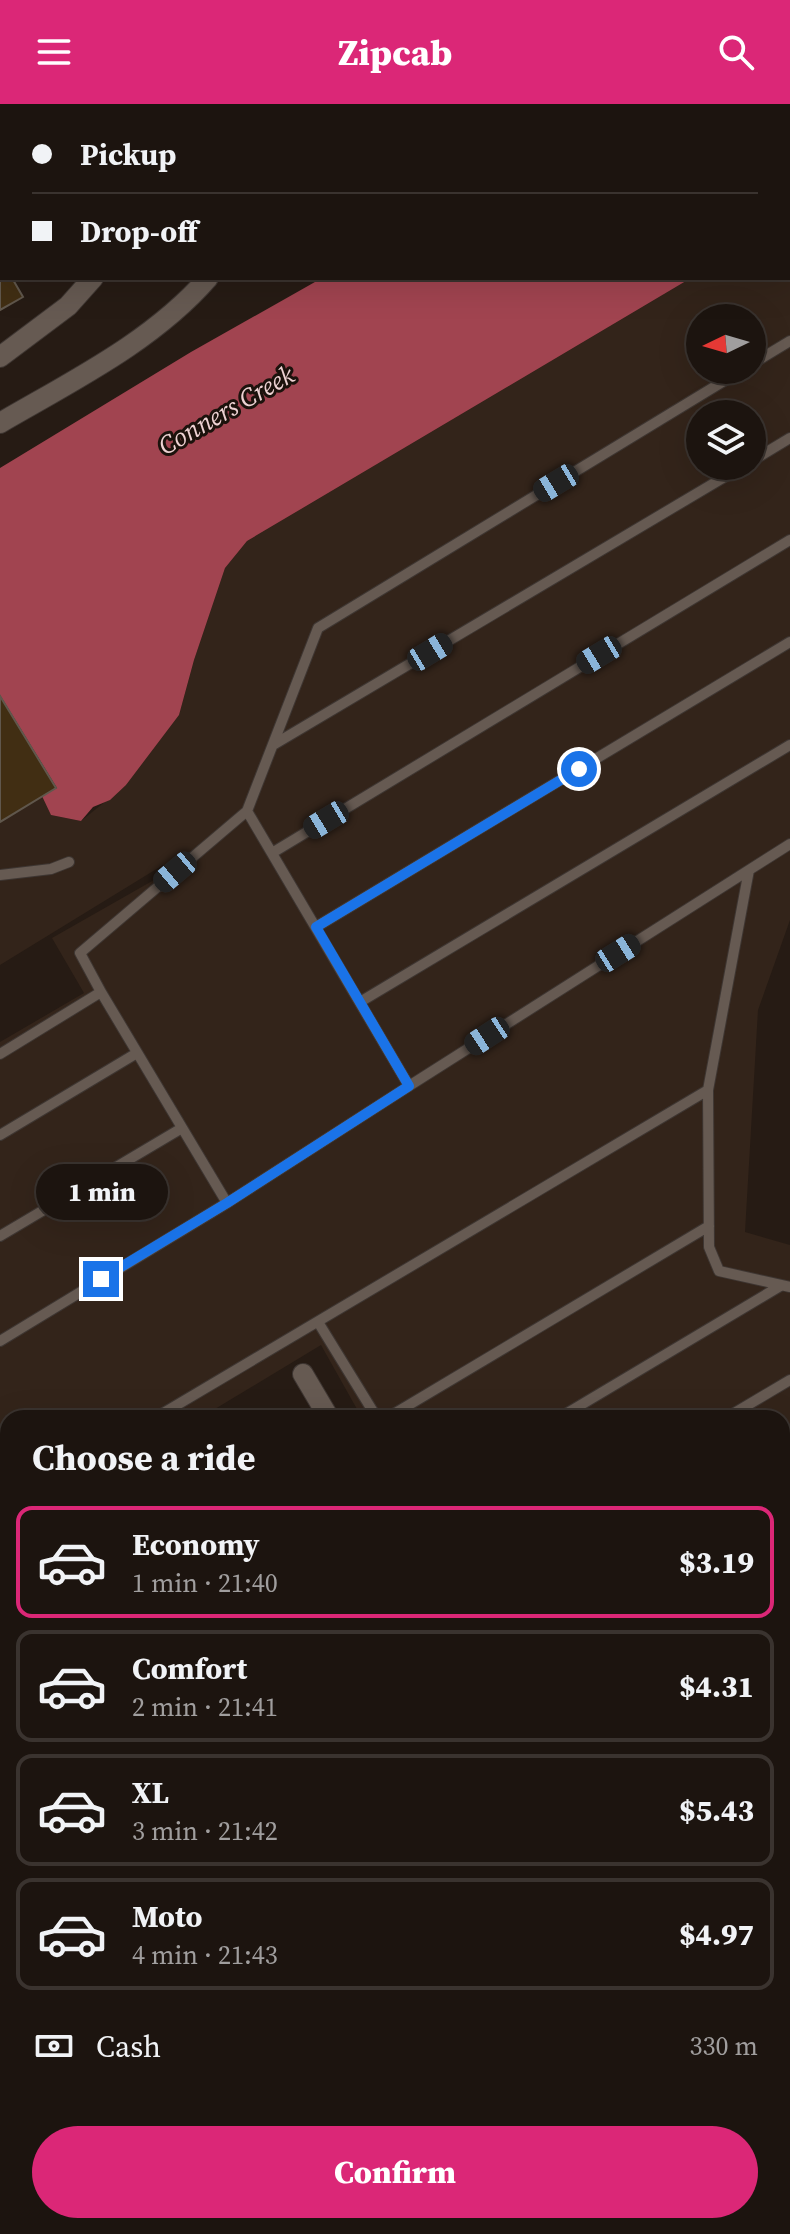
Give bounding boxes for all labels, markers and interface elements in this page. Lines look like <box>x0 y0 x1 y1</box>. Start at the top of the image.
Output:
text: Zipcab <box>338 28 452 77</box>
icon: menu <box>32 30 76 74</box>
icon: search <box>714 30 758 74</box>
text: Pickup <box>80 134 176 175</box>
text: Drop-off <box>80 211 198 252</box>
north arrow <box>686 304 766 384</box>
map controls <box>686 304 766 480</box>
water label: Conners Creek <box>151 356 301 463</box>
button: layers <box>686 400 766 480</box>
car <box>529 460 583 506</box>
car <box>403 629 457 675</box>
car <box>572 632 626 678</box>
route start <box>561 751 597 787</box>
car <box>299 797 353 843</box>
car <box>149 847 201 897</box>
car <box>591 930 645 976</box>
car <box>460 1013 514 1059</box>
callout: 1 min <box>35 1163 167 1219</box>
text: 1 min <box>68 1174 136 1210</box>
route end <box>83 1261 119 1297</box>
text: Choose a ride <box>32 1433 255 1482</box>
text: Economy <box>132 1524 260 1565</box>
icon: car <box>36 1526 108 1598</box>
text: $3.19 <box>679 1542 754 1583</box>
text: 1 min · 21:40 <box>132 1565 278 1601</box>
text: Comfort <box>132 1648 247 1689</box>
icon: car <box>36 1650 108 1722</box>
text: $4.31 <box>679 1666 754 1707</box>
text: 2 min · 21:41 <box>132 1689 278 1725</box>
text: XL <box>132 1772 169 1813</box>
icon: car <box>36 1774 108 1846</box>
text: $5.43 <box>679 1790 754 1831</box>
text: 3 min · 21:42 <box>132 1813 278 1849</box>
text: Moto <box>132 1896 203 1937</box>
icon: car <box>36 1898 108 1970</box>
text: $4.97 <box>679 1914 754 1955</box>
text: 4 min · 21:43 <box>132 1937 278 1973</box>
icon: cash <box>32 2024 76 2068</box>
text: Cash <box>96 2026 161 2067</box>
text: 330 m <box>690 2028 758 2064</box>
button: Confirm <box>32 2126 758 2218</box>

